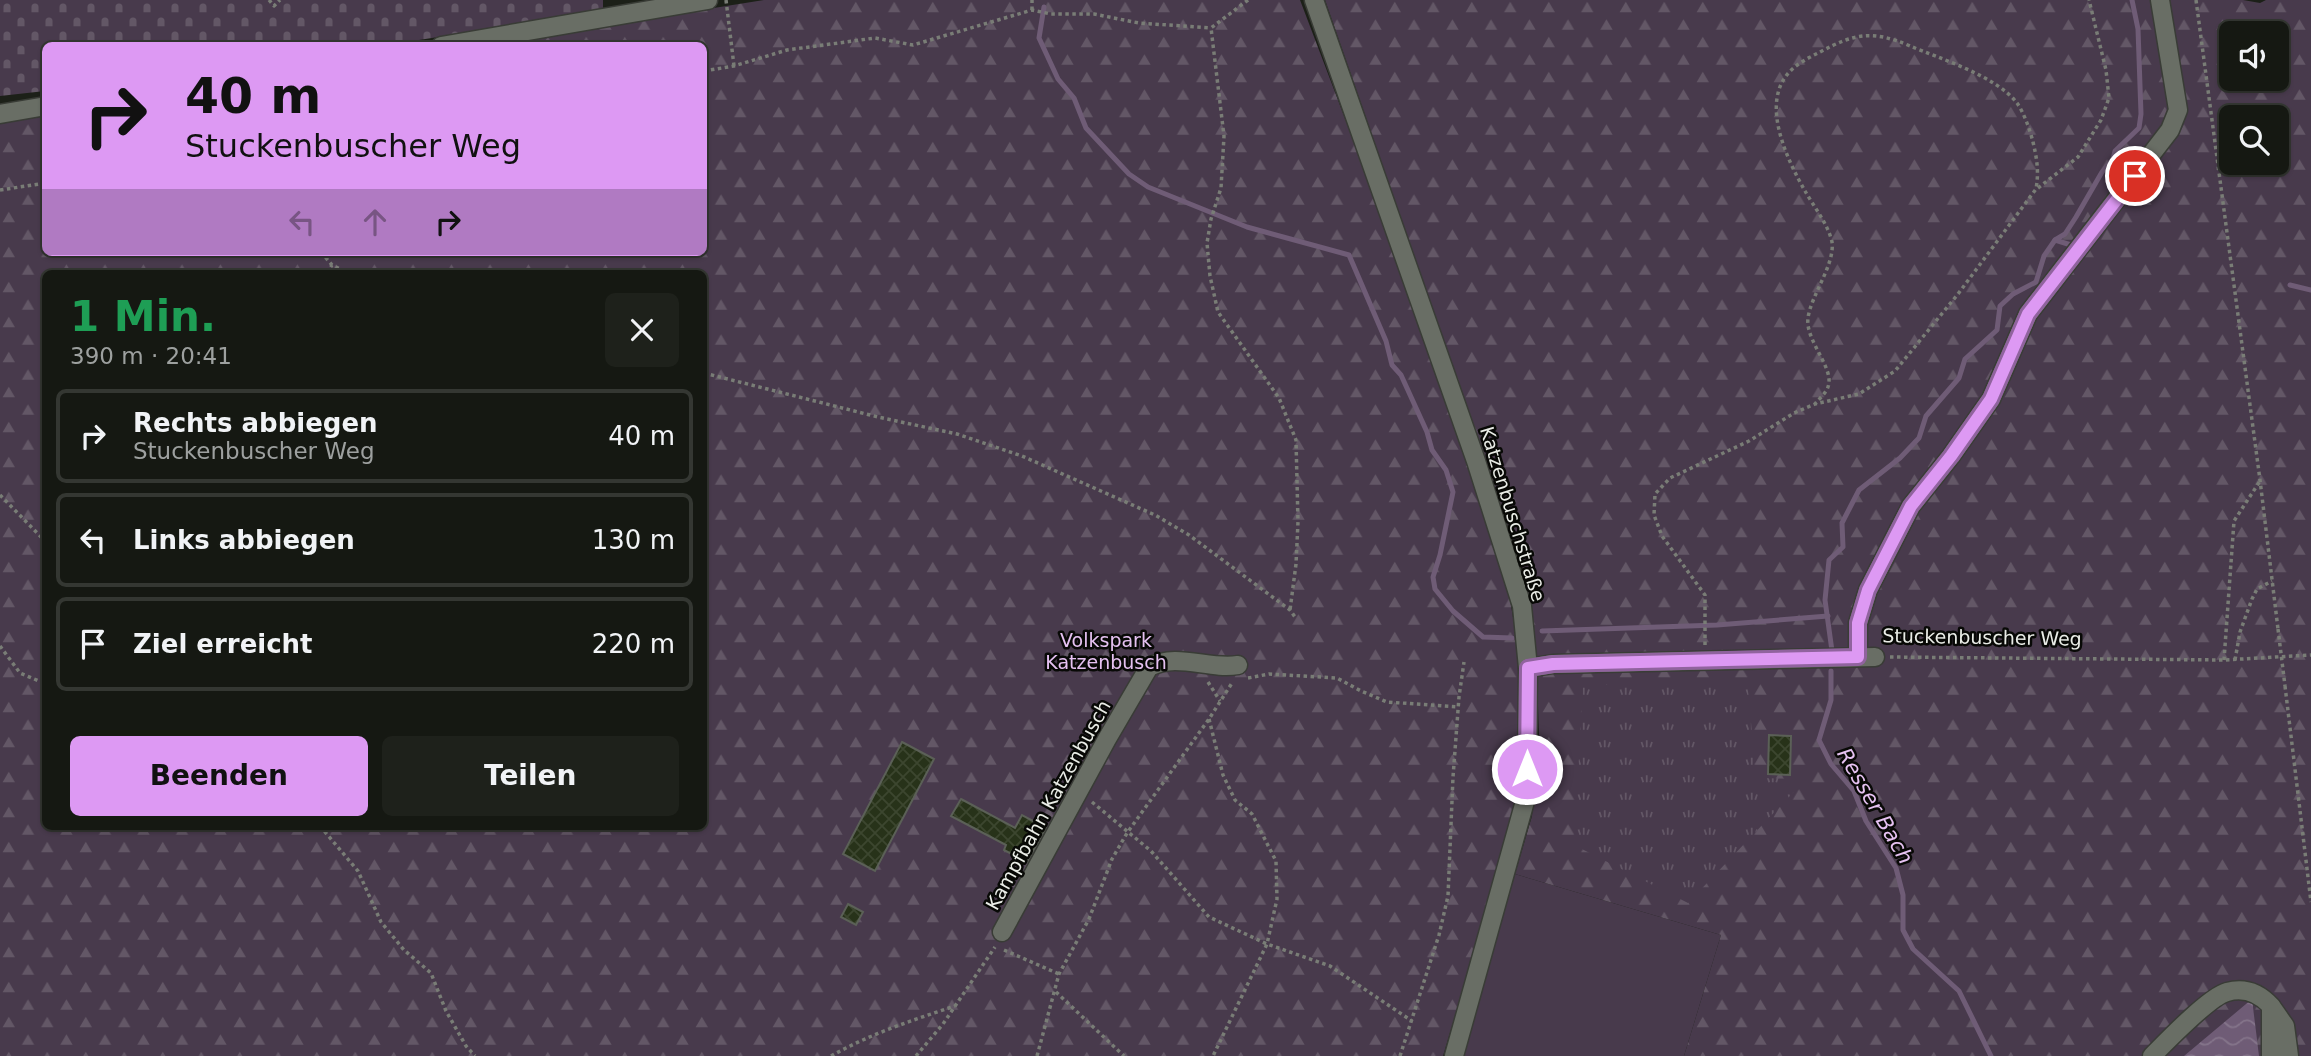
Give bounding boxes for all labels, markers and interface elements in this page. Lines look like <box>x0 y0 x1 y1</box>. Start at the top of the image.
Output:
map controls <box>2219 21 2289 175</box>
button: sound <box>2219 21 2289 91</box>
text: 40 m <box>185 68 321 125</box>
icon: right <box>70 70 161 161</box>
button: search <box>2219 105 2289 175</box>
text: Stuckenbuscher Weg <box>185 127 521 165</box>
pin <box>2105 146 2165 206</box>
icon: arrive <box>2116 157 2154 195</box>
icon: left <box>283 203 321 241</box>
icon: ahead <box>356 203 394 241</box>
icon: right <box>429 203 467 241</box>
text: 1 Min. <box>70 292 216 341</box>
button: close <box>605 293 679 367</box>
text: 390 m · 20:41 <box>70 343 232 369</box>
text: Rechts abbiegen <box>133 408 378 438</box>
icon: right <box>74 417 112 455</box>
text: 40 m <box>608 421 675 451</box>
street label: Katzenbuschstraße <box>1476 424 1550 604</box>
text: Stuckenbuscher Weg <box>133 438 375 464</box>
icon: left <box>74 521 112 559</box>
text: Links abbiegen <box>133 525 355 555</box>
text: 130 m <box>592 525 675 555</box>
street label: Stuckenbuscher Weg <box>1882 624 2082 650</box>
icon: arrive <box>74 625 112 663</box>
text: Ziel erreicht <box>133 629 313 659</box>
text: 220 m <box>592 629 675 659</box>
park label: Volkspark Katzenbusch <box>1045 629 1167 673</box>
street label: Kampfbahn Katzenbusch <box>981 696 1115 914</box>
position arrow <box>1490 732 1564 806</box>
button: Beenden <box>70 736 368 816</box>
button: Teilen <box>382 736 679 816</box>
water label: Resser Bach <box>1832 744 1918 868</box>

